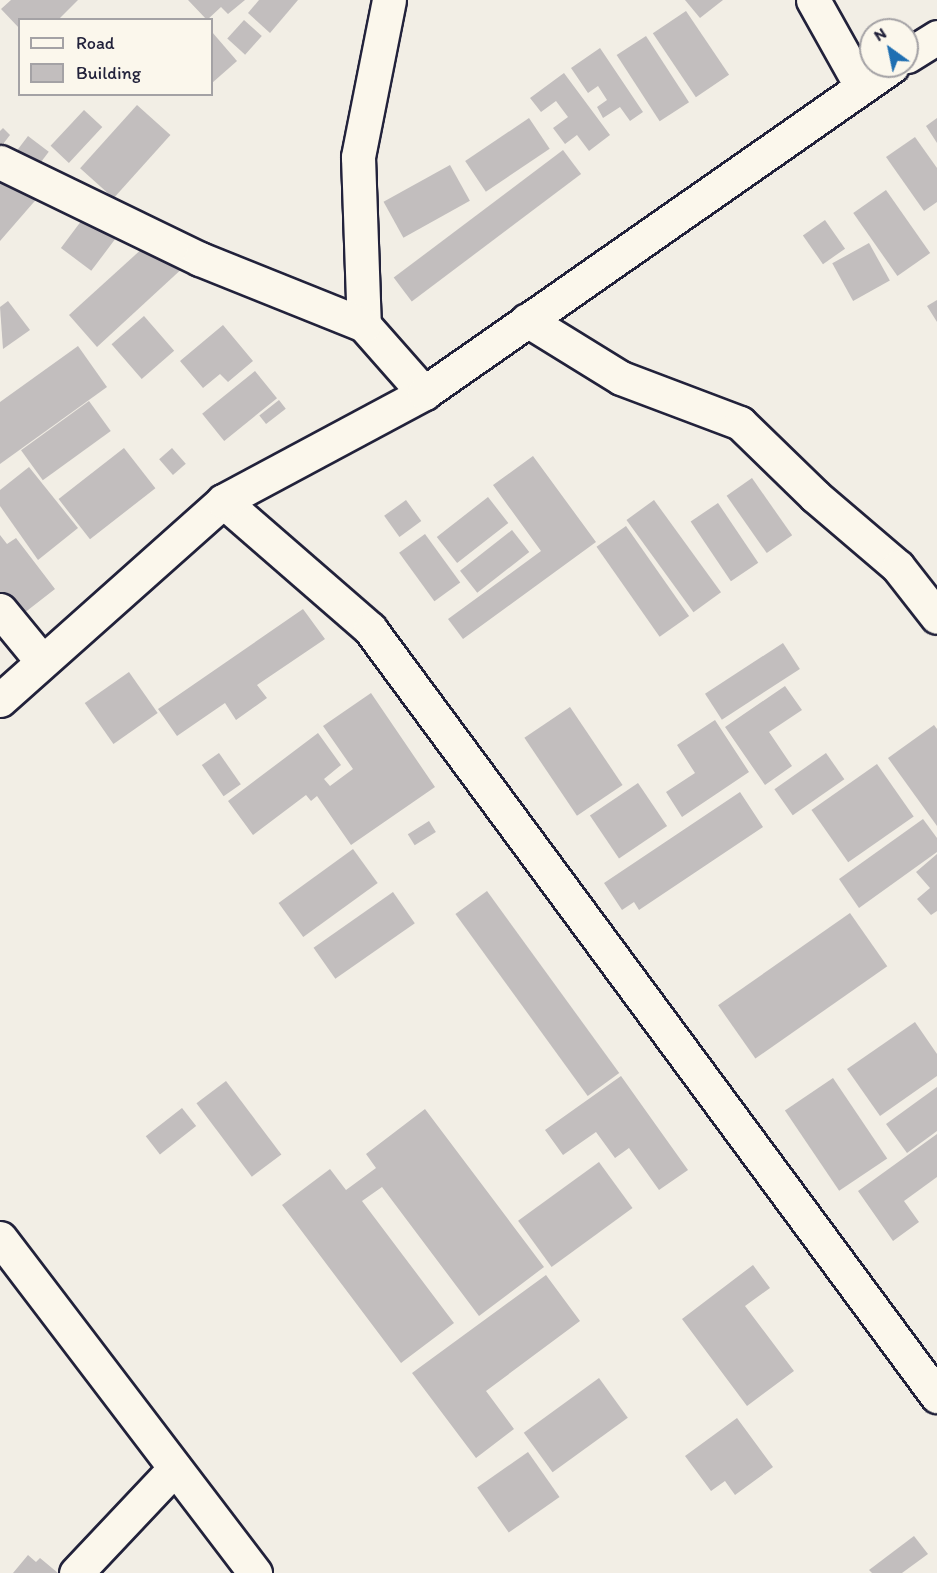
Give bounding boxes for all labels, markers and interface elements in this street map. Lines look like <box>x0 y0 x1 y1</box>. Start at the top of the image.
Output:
legend <box>18 18 213 96</box>
north arrow <box>859 18 919 78</box>
text: N <box>870 23 890 45</box>
text: Road <box>76 32 115 54</box>
text: Building <box>76 62 141 84</box>

